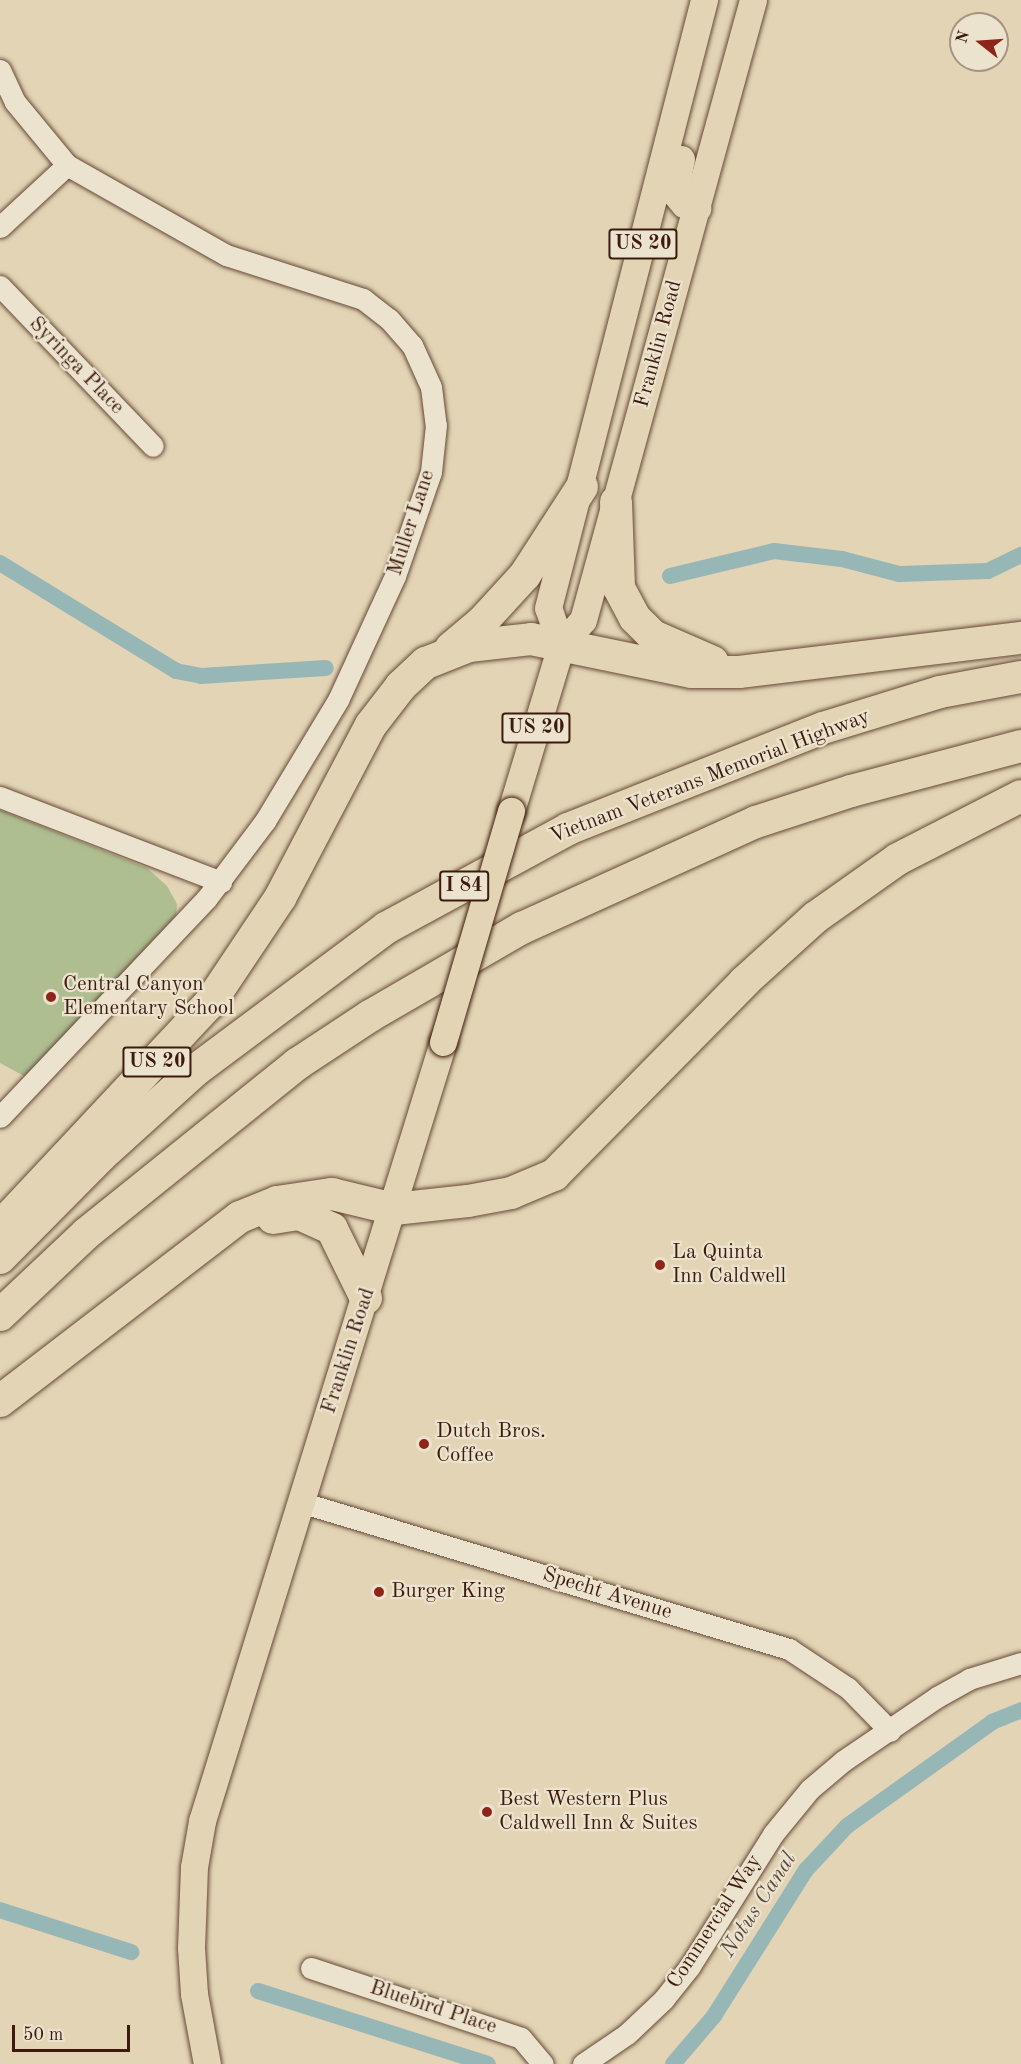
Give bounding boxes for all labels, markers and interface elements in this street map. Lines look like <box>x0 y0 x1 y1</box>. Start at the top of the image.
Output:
north arrow <box>949 12 1009 72</box>
text: N <box>954 29 973 46</box>
road number: US 20 <box>607 227 679 261</box>
street label: Franklin Road <box>630 278 688 410</box>
street label: Syringa Place <box>23 312 129 420</box>
street label: Muller Lane <box>383 467 441 579</box>
street label: Vietnam Veterans Memorial Highway <box>546 704 874 850</box>
road number: US 20 <box>500 711 572 745</box>
road number: I 84 <box>438 869 490 903</box>
place label: Central Canyon Elementary School <box>63 972 234 1022</box>
marker: Central Canyon Elementary School <box>44 990 58 1004</box>
road number: US 20 <box>121 1045 193 1079</box>
place label: La Quinta Inn Caldwell <box>672 1240 786 1290</box>
marker: La Quinta Inn Caldwell <box>653 1258 667 1272</box>
street label: Franklin Road <box>317 1285 381 1417</box>
place label: Dutch Bros. Coffee <box>436 1419 546 1469</box>
marker: Dutch Bros. Coffee <box>417 1437 431 1451</box>
street label: Specht Avenue <box>539 1562 675 1626</box>
place label: Burger King <box>391 1579 505 1605</box>
marker: Burger King <box>372 1585 386 1599</box>
place label: Best Western Plus Caldwell Inn & Suites <box>499 1787 697 1837</box>
marker: Best Western Plus Caldwell Inn & Suites <box>480 1805 494 1819</box>
water label: Notus Canal <box>715 1848 803 1962</box>
street label: Commercial Way <box>662 1850 768 1994</box>
street label: Bluebird Place <box>366 1976 500 2040</box>
scale bar <box>15 2013 134 2051</box>
text: 50 m <box>23 2026 63 2044</box>

